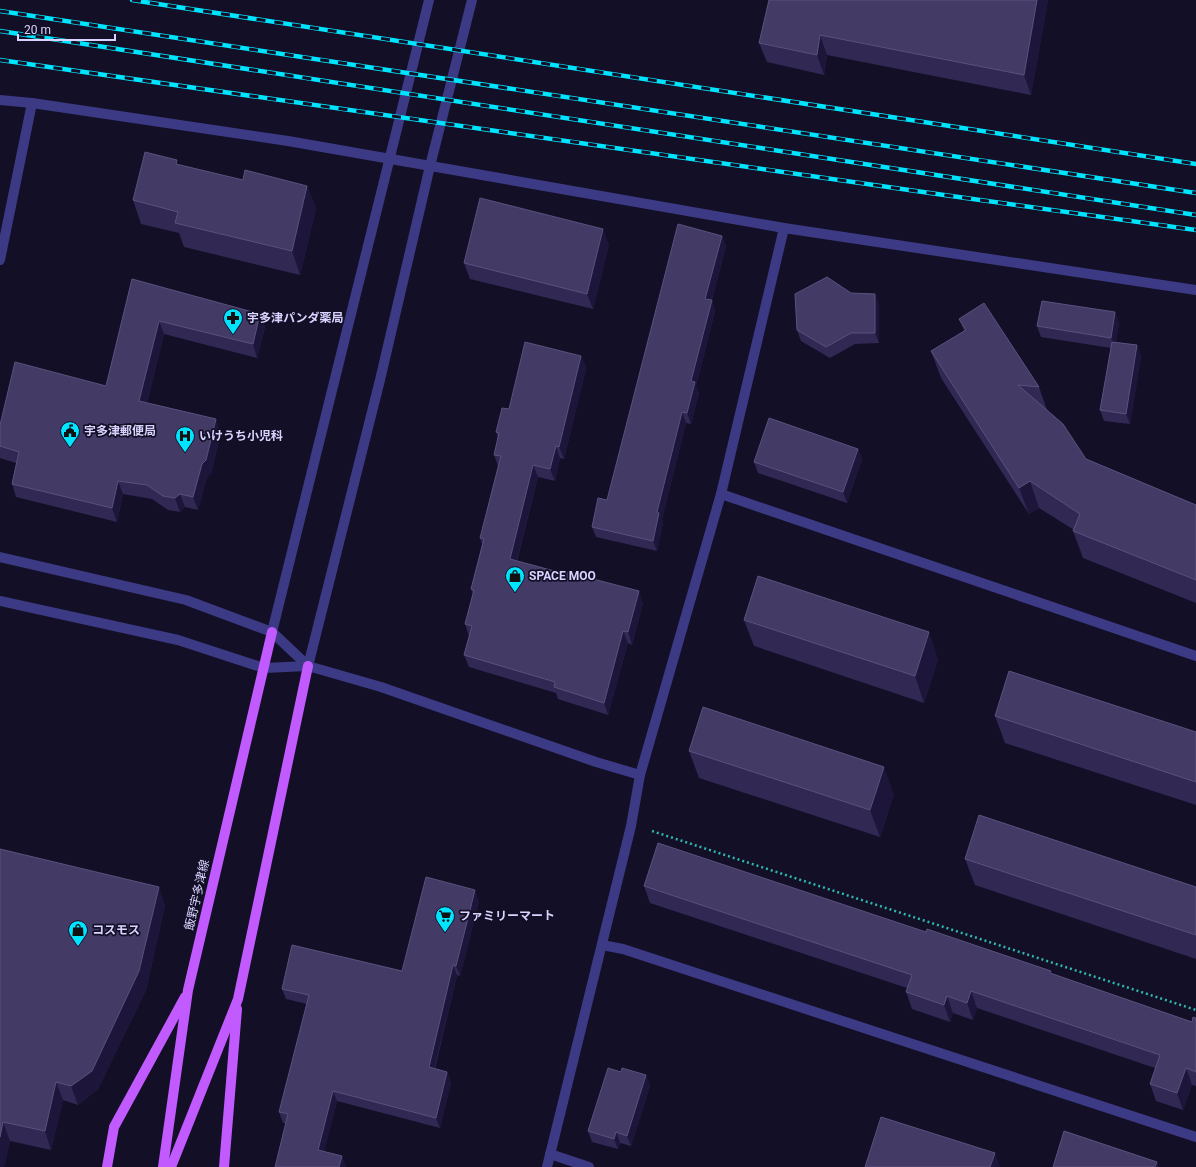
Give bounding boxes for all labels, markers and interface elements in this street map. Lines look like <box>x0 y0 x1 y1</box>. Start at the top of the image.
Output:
scale bar <box>18 16 115 42</box>
text: 20 m <box>24 23 51 37</box>
pharmacy icon: 宇多津パンダ薬局 <box>222 307 244 335</box>
place label: 宇多津パンダ薬局 <box>247 311 344 325</box>
public building icon: 宇多津郵便局 <box>59 420 81 448</box>
place label: 宇多津郵便局 <box>84 424 156 438</box>
hospital icon: いけうち小児科 <box>174 425 196 453</box>
place label: いけうち小児科 <box>199 429 283 443</box>
shop icon: SPACE MOO <box>504 565 526 593</box>
place label: SPACE MOO <box>529 569 596 583</box>
street label: 飯野宇多津線 <box>182 858 212 932</box>
supermarket icon: ファミリーマート <box>434 905 456 933</box>
place label: ファミリーマート <box>459 909 555 923</box>
shop icon: コスモス <box>67 919 89 947</box>
place label: コスモス <box>92 923 140 937</box>

